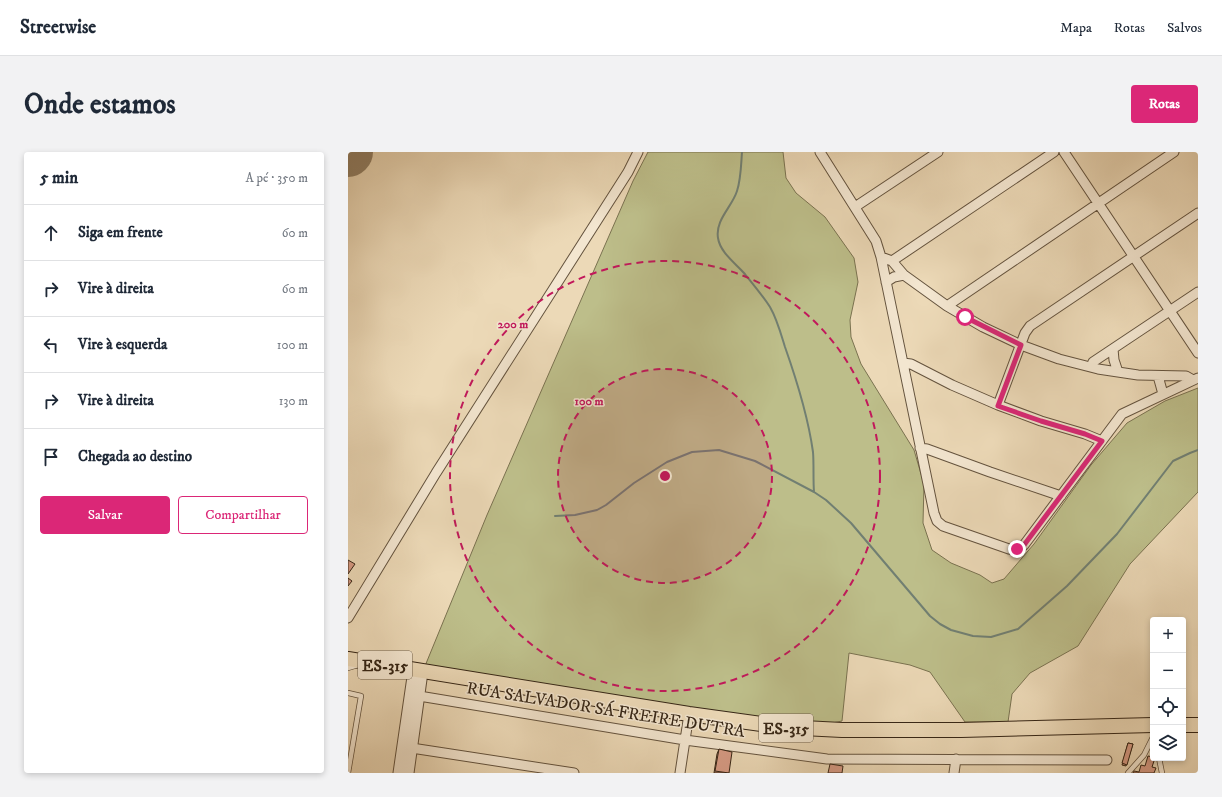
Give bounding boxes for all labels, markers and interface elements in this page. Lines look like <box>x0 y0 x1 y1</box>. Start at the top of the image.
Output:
text: Streetwise <box>20 16 96 39</box>
text: Mapa <box>1060 19 1092 37</box>
text: Rotas <box>1114 19 1145 37</box>
text: Salvos <box>1167 19 1202 37</box>
button: Rotas <box>1131 85 1198 123</box>
text: Onde estamos <box>24 87 176 122</box>
text: 5 min <box>40 167 78 189</box>
text: A pé · 350 m <box>245 170 308 186</box>
icon: ahead <box>40 222 62 244</box>
text: Siga em frente <box>78 223 163 242</box>
text: 60 m <box>282 225 308 241</box>
icon: right <box>40 278 62 300</box>
text: Vire à direita <box>78 279 154 298</box>
text: 60 m <box>282 281 308 297</box>
route start <box>956 308 974 326</box>
text: 200 m <box>498 317 528 332</box>
icon: left <box>40 334 62 356</box>
text: Vire à esquerda <box>78 335 167 354</box>
text: 100 m <box>277 337 308 353</box>
icon: right <box>40 390 62 412</box>
text: Vire à direita <box>78 391 154 410</box>
text: 130 m <box>279 393 308 409</box>
text: 100 m <box>575 394 603 409</box>
icon: arrive <box>40 446 62 468</box>
text: Chegada ao destino <box>78 447 192 466</box>
centre of rings <box>658 469 672 483</box>
button: Salvar <box>40 496 170 534</box>
button: Compartilhar <box>178 496 308 534</box>
route end <box>1008 540 1026 558</box>
map controls <box>1150 617 1186 761</box>
button: + <box>1150 617 1186 653</box>
road number: ES-315 <box>358 651 412 679</box>
button: − <box>1150 653 1186 689</box>
street label: RUA SALVADOR SÁ FREIRE DUTRA <box>465 676 747 743</box>
button: locate <box>1150 689 1186 725</box>
road number: ES-315 <box>759 714 813 742</box>
button: layers <box>1150 725 1186 761</box>

